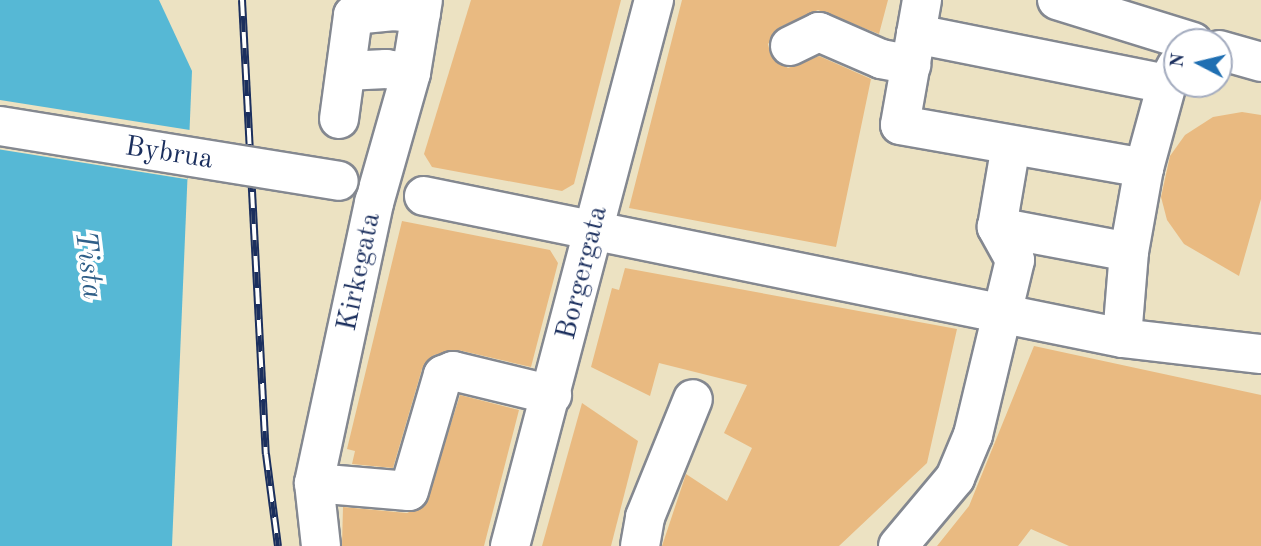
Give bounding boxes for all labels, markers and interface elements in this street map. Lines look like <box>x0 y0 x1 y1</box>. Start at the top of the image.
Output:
north arrow <box>1163 28 1233 98</box>
text: N <box>1168 52 1189 69</box>
street label: Bybrua <box>123 130 215 178</box>
street label: Borgergata <box>550 203 616 343</box>
street label: Kirkegata <box>331 210 389 334</box>
water label: Tista <box>66 229 110 301</box>

